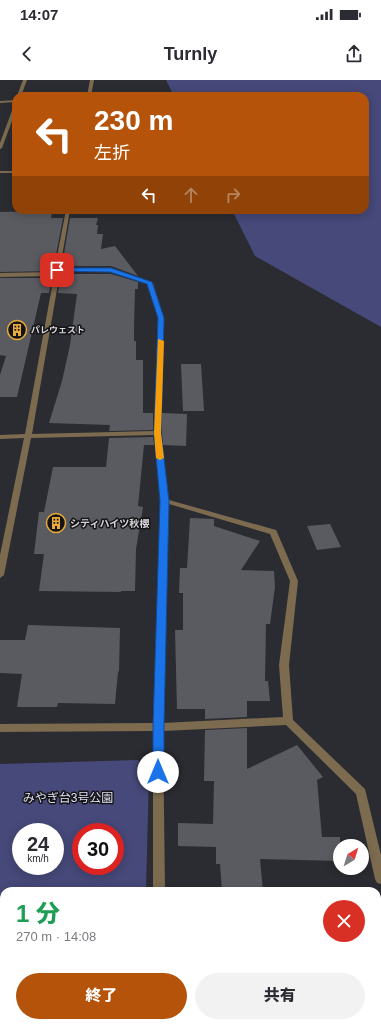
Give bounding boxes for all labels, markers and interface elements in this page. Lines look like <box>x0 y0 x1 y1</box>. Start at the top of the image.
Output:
text: 14:07 <box>20 6 58 23</box>
icon: back <box>16 43 38 65</box>
icon: share <box>343 43 365 65</box>
text: Turnly <box>164 44 217 64</box>
text: 230 m <box>94 105 173 136</box>
icon: left <box>28 108 80 160</box>
text: 左折 <box>94 143 130 163</box>
icon: left <box>138 184 160 206</box>
icon: ahead <box>180 184 202 206</box>
icon: right <box>222 184 244 206</box>
pin <box>40 253 74 287</box>
icon: arrive <box>46 259 68 281</box>
building icon: パレウェスト <box>6 319 28 341</box>
place label: パレウェスト <box>31 325 85 335</box>
building icon: シティハイツ秋櫻 <box>45 512 67 534</box>
place label: シティハイツ秋櫻 <box>70 518 149 529</box>
position arrow <box>137 751 179 793</box>
park label: みやぎ台3号公園 <box>23 791 113 805</box>
speed limit sign: 30 <box>72 823 124 875</box>
text: 24 <box>27 833 49 855</box>
north arrow <box>333 839 369 875</box>
map controls <box>333 839 369 875</box>
text: km/h <box>27 853 49 864</box>
text: 1 分 <box>16 900 60 927</box>
button: close <box>323 900 365 942</box>
text: 270 m · 14:08 <box>16 929 96 944</box>
button: 終了 <box>16 973 187 1019</box>
button: 共有 <box>195 973 365 1019</box>

